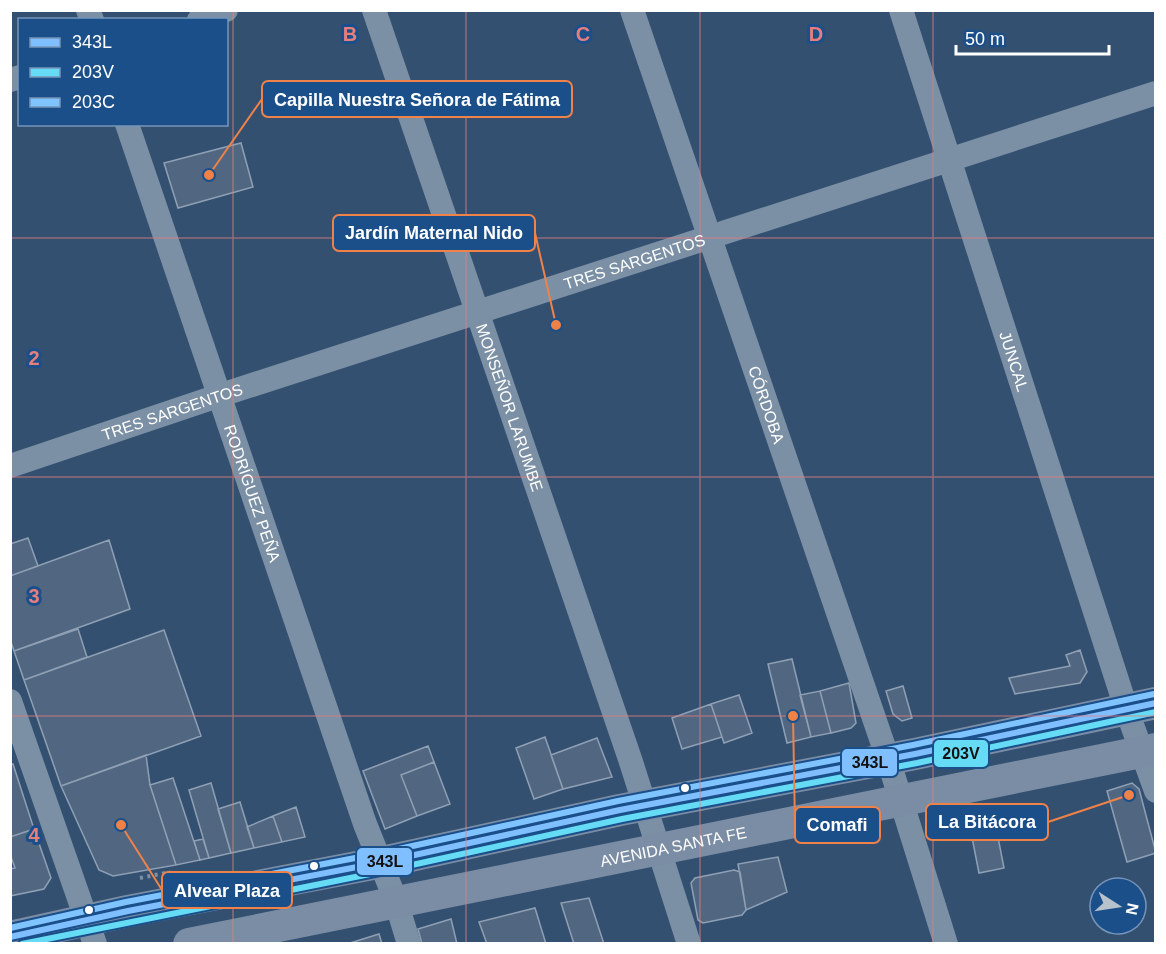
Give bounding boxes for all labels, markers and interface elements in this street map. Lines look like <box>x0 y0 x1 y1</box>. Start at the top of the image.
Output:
legend <box>18 18 228 126</box>
scale bar <box>956 18 1109 56</box>
text: B <box>343 23 357 45</box>
text: C <box>576 23 590 45</box>
text: D <box>809 23 823 45</box>
text: 50 m <box>965 29 1005 49</box>
text: 343L <box>72 32 112 52</box>
text: 203V <box>72 62 114 82</box>
callout: Capilla Nuestra Señora de Fátima <box>262 81 572 117</box>
text: Capilla Nuestra Señora de Fátima <box>274 90 561 110</box>
text: 203C <box>72 92 115 112</box>
callout: Jardín Maternal Nido <box>333 215 535 251</box>
text: Jardín Maternal Nido <box>345 223 523 243</box>
street label: TRES SARGENTOS <box>562 231 707 293</box>
street label: MONSEÑOR LARUMBE <box>473 322 546 494</box>
street label: JUNCAL <box>996 329 1031 394</box>
text: 2 <box>28 347 40 369</box>
street label: CÓRDOBA <box>745 364 788 446</box>
street label: TRES SARGENTOS <box>100 381 245 443</box>
street label: RODRÍGUEZ PEÑA <box>221 422 283 565</box>
text: 3 <box>28 585 40 607</box>
line badge: 203V <box>933 739 989 768</box>
text: 203V <box>942 745 980 762</box>
line badge: 343L <box>841 748 898 777</box>
text: 343L <box>852 754 888 771</box>
unlabelled marker <box>679 782 691 794</box>
callout: La Bitácora <box>926 804 1048 840</box>
callout: Comafi <box>795 807 880 843</box>
text: La Bitácora <box>938 812 1037 832</box>
text: Comafi <box>806 815 868 835</box>
text: 4 <box>28 824 40 846</box>
street label: AVENIDA SANTA FE <box>599 824 748 870</box>
line badge: 343L <box>356 847 413 876</box>
text: 343L <box>367 853 403 870</box>
unlabelled marker <box>308 860 320 872</box>
callout: Alvear Plaza <box>162 872 292 908</box>
north arrow <box>1088 876 1148 936</box>
text: Alvear Plaza <box>174 881 281 901</box>
text: N <box>1123 902 1142 916</box>
unlabelled marker <box>83 904 95 916</box>

